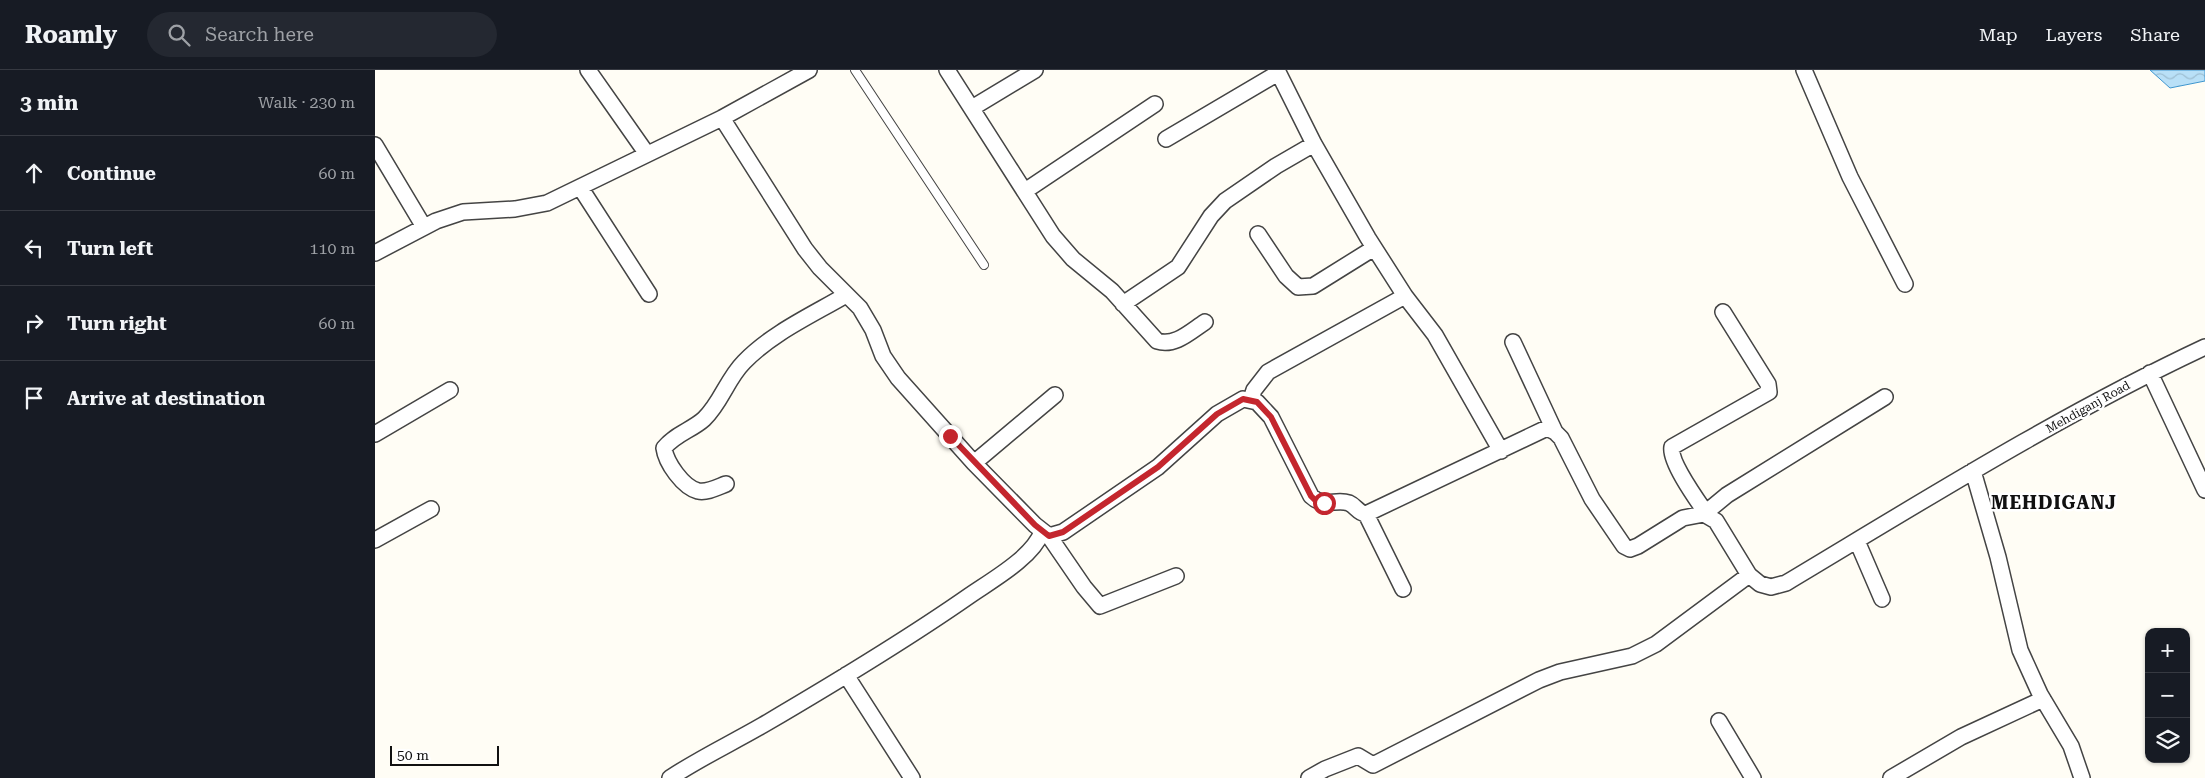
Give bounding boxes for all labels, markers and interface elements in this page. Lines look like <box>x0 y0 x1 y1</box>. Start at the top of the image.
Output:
search box <box>147 12 497 57</box>
text: Roamly <box>25 21 117 49</box>
icon: search <box>165 21 193 49</box>
text: Search here <box>205 23 314 46</box>
text: Map <box>1979 24 2018 45</box>
text: Layers <box>2046 24 2102 45</box>
text: Share <box>2130 24 2180 45</box>
text: 3 min <box>20 91 78 115</box>
text: Walk · 230 m <box>258 93 355 112</box>
icon: ahead <box>20 159 48 187</box>
text: Continue <box>67 162 156 185</box>
text: 60 m <box>318 164 355 183</box>
icon: left <box>20 234 48 262</box>
text: Turn left <box>67 237 153 260</box>
text: 110 m <box>309 239 355 258</box>
icon: right <box>20 309 48 337</box>
text: Turn right <box>67 312 167 335</box>
text: 60 m <box>318 314 355 333</box>
street label: Mehdiganj Road <box>2043 378 2133 436</box>
icon: arrive <box>20 384 48 412</box>
text: Arrive at destination <box>67 387 265 410</box>
route end <box>939 425 962 448</box>
route start <box>1313 492 1336 515</box>
district label: MEHDIGANJ <box>1991 492 2117 513</box>
map controls <box>2145 628 2190 763</box>
button: + <box>2145 628 2190 673</box>
button: − <box>2145 673 2190 718</box>
button: layers <box>2145 718 2190 763</box>
scale bar <box>390 743 499 766</box>
text: 50 m <box>397 747 429 763</box>

